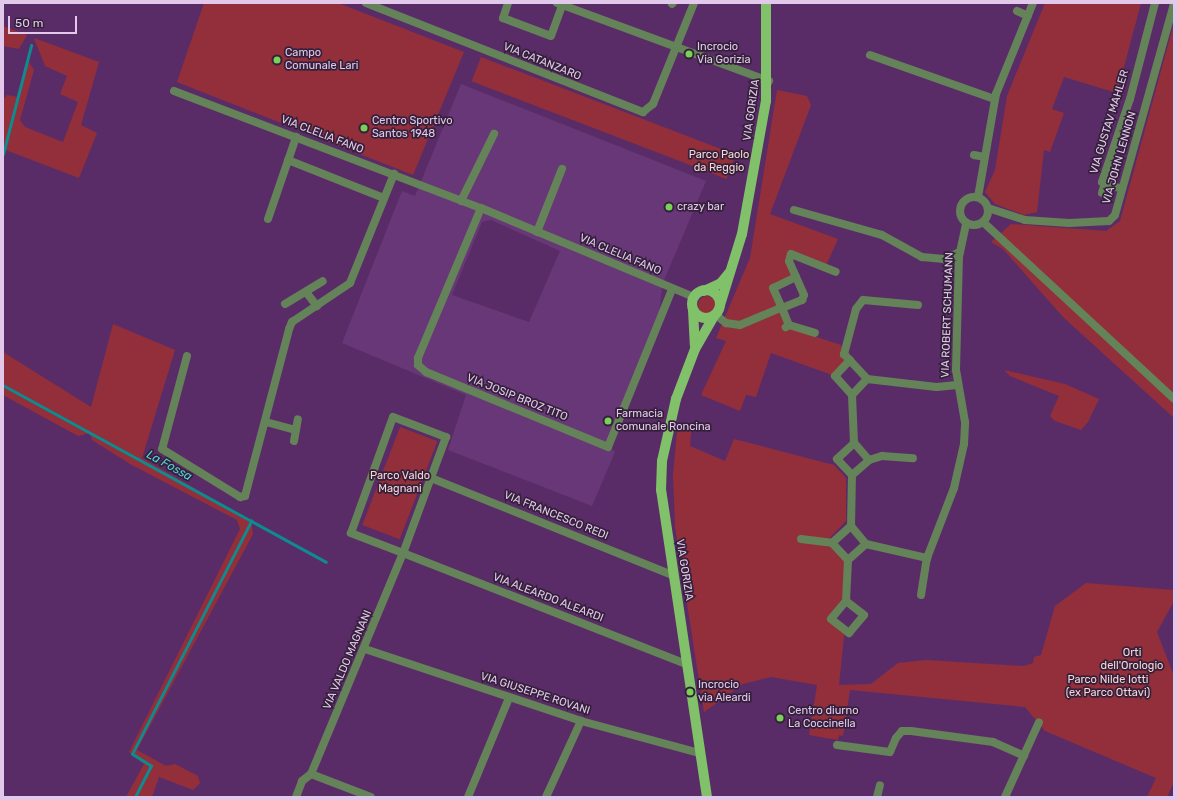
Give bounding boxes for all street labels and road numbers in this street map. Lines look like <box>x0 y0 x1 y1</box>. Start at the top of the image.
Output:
street label: VIA CATANZARO <box>501 40 583 84</box>
street label: VIA GUSTAV MAHLER <box>1088 68 1132 176</box>
street label: VIA GORIZIA <box>741 78 763 142</box>
street label: VIA JOHN LENNON <box>1100 110 1140 206</box>
street label: VIA CLELIA FANO <box>278 113 366 157</box>
street label: VIA CLELIA FANO <box>577 232 663 278</box>
street label: VIA ROBERT SCHUMANN <box>939 252 957 378</box>
street label: VIA JOSIP BROZ TITO <box>464 372 570 424</box>
street label: VIA FRANCESCO REDI <box>502 489 610 543</box>
street label: VIA GORIZIA <box>673 538 695 602</box>
street label: VIA ALEARDO ALEARDI <box>490 571 606 625</box>
street label: VIA VALDO MAGNANI <box>321 608 375 712</box>
street label: VIA GIUSEPPE ROVANI <box>478 670 592 718</box>

